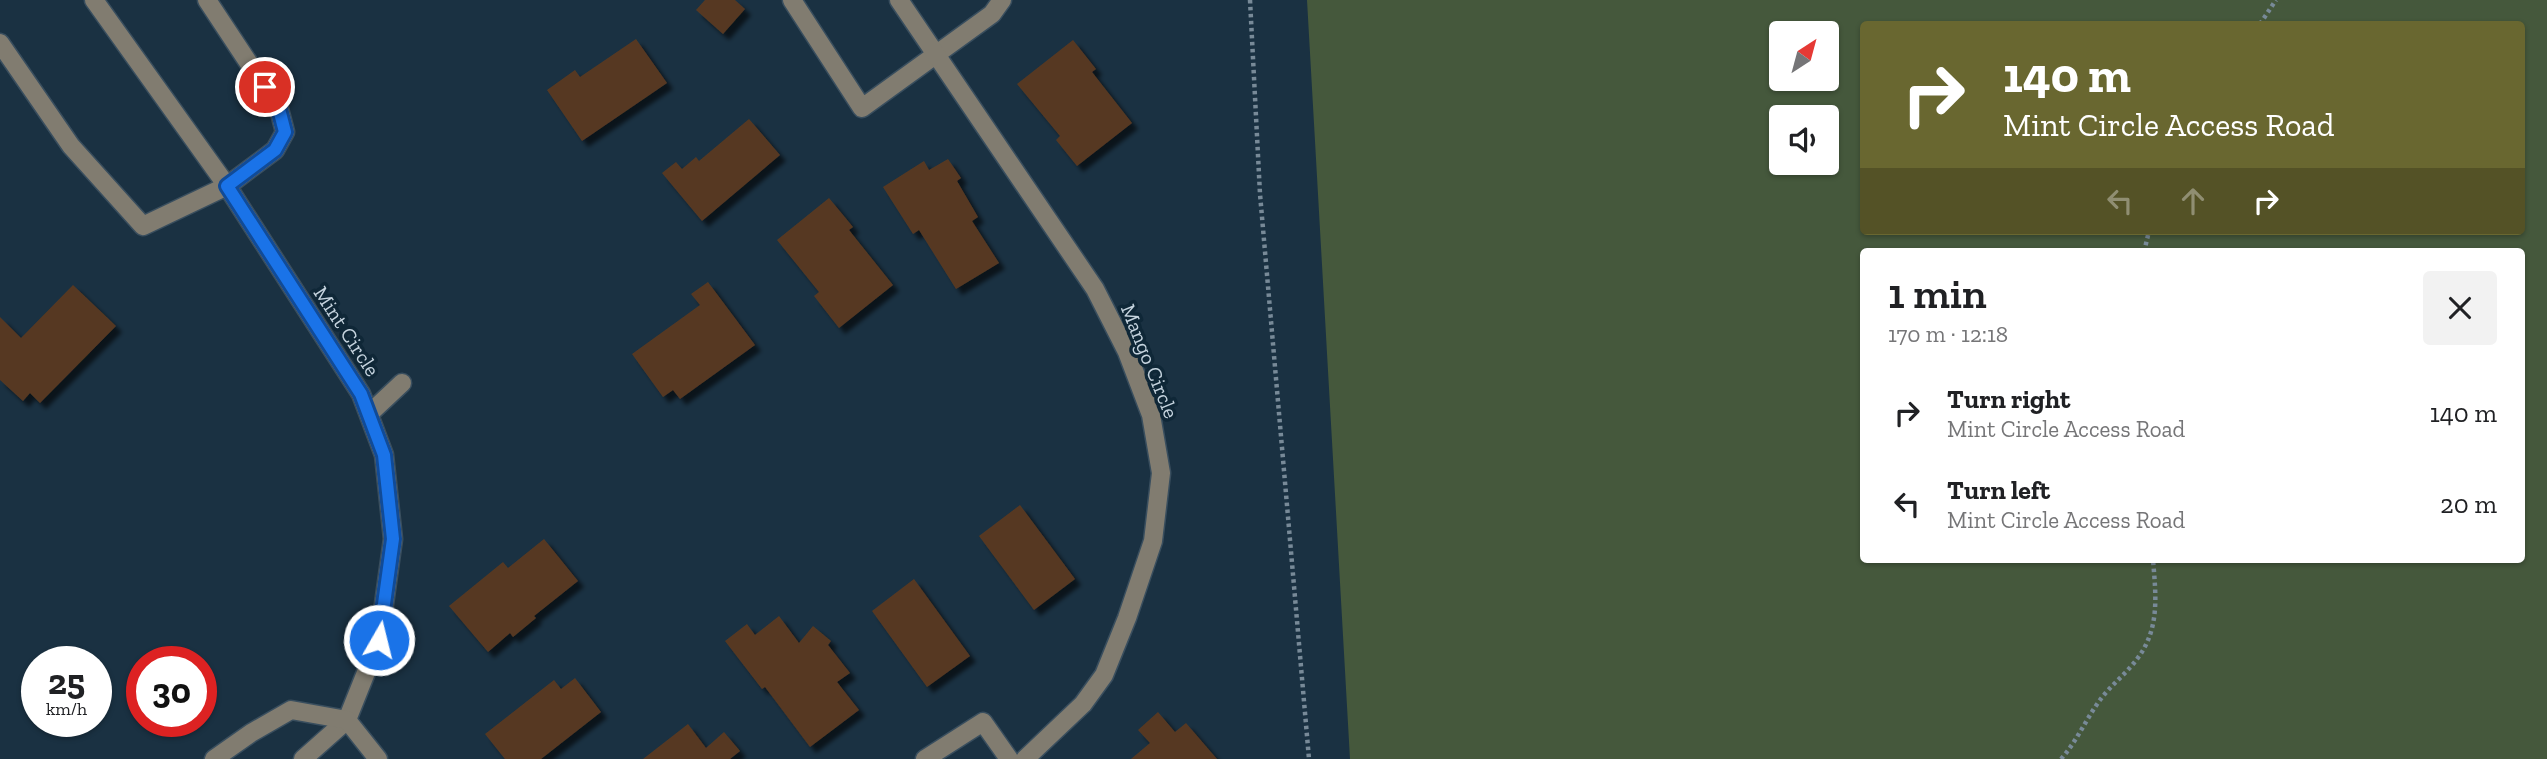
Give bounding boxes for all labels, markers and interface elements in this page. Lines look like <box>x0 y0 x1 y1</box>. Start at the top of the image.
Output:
north arrow <box>1769 21 1839 91</box>
map controls <box>1769 21 1839 175</box>
text: 140 m <box>2003 46 2131 105</box>
icon: right <box>1888 49 1979 140</box>
pin <box>235 57 295 117</box>
icon: arrive <box>246 68 284 106</box>
button: sound <box>1769 105 1839 175</box>
text: Mint Circle Access Road <box>2003 106 2334 144</box>
icon: left <box>2101 182 2139 220</box>
icon: ahead <box>2174 182 2212 220</box>
icon: right <box>2247 182 2285 220</box>
text: 1 min <box>1888 268 1987 319</box>
button: close <box>2423 271 2497 345</box>
street label: Mint Circle <box>309 281 385 381</box>
street label: Mango Circle <box>1116 300 1184 422</box>
text: 170 m · 12:18 <box>1888 320 2008 348</box>
text: Turn right <box>1947 383 2070 415</box>
icon: right <box>1888 394 1926 432</box>
text: 140 m <box>2430 397 2497 429</box>
text: Mint Circle Access Road <box>1947 415 2185 443</box>
text: Turn left <box>1947 474 2050 506</box>
icon: left <box>1888 485 1926 523</box>
text: 20 m <box>2440 488 2497 520</box>
text: Mint Circle Access Road <box>1947 506 2185 534</box>
position arrow <box>342 603 416 677</box>
speed limit sign: 30 <box>126 646 217 737</box>
text: 25 <box>48 661 85 703</box>
text: km/h <box>46 698 87 720</box>

